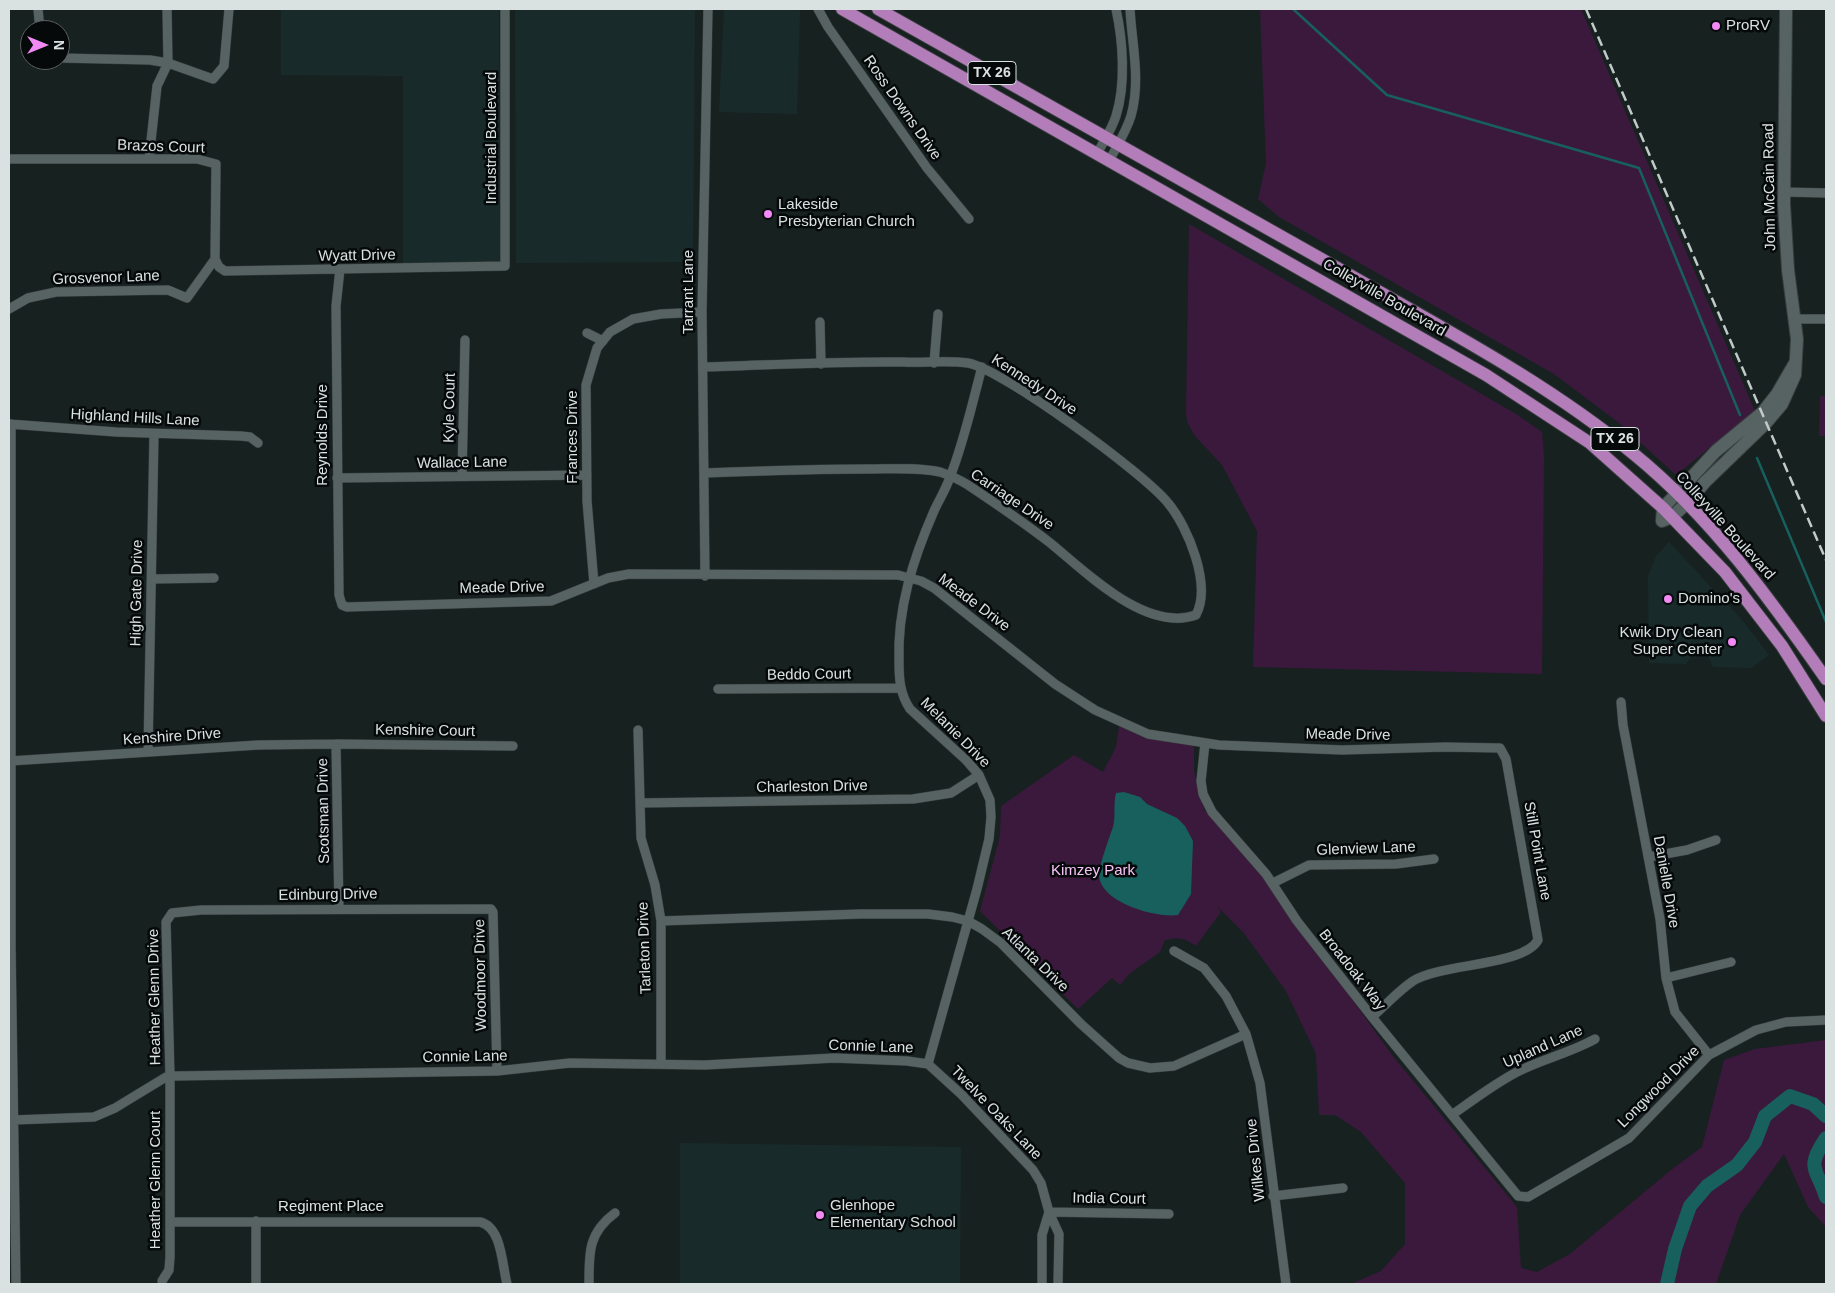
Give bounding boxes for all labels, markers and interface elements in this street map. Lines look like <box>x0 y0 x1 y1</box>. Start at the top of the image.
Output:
place label: ProRV <box>1726 17 1770 35</box>
north arrow <box>20 20 70 70</box>
marker: ProRV <box>1710 20 1722 32</box>
text: N <box>51 40 67 50</box>
street label: Ross Downs Drive <box>859 52 945 164</box>
road number: TX 26 <box>968 62 1016 84</box>
street label: Industrial Boulevard <box>483 72 501 204</box>
street label: John McCain Road <box>1760 123 1780 251</box>
street label: Brazos Court <box>117 136 205 158</box>
place label: Lakeside Presbyterian Church <box>778 196 915 231</box>
marker: Lakeside Presbyterian Church <box>762 208 774 220</box>
street label: Wyatt Drive <box>318 246 396 266</box>
street label: Tarrant Lane <box>680 250 698 334</box>
street label: Colleyville Boulevard <box>1319 255 1449 341</box>
street label: Grosvenor Lane <box>52 267 160 289</box>
street label: Kennedy Drive <box>988 351 1080 419</box>
street label: Kyle Court <box>440 373 460 443</box>
street label: Reynolds Drive <box>314 384 332 486</box>
street label: Frances Drive <box>564 390 582 484</box>
street label: Highland Hills Lane <box>70 406 200 430</box>
road number: TX 26 <box>1591 428 1639 450</box>
street label: Wallace Lane <box>417 453 507 473</box>
street label: Carriage Drive <box>967 466 1057 534</box>
street label: Colleyville Boulevard <box>1672 468 1778 584</box>
street label: High Gate Drive <box>127 539 147 647</box>
street label: Meade Drive <box>935 570 1013 636</box>
street label: Meade Drive <box>459 578 545 598</box>
place label: Domino's <box>1678 590 1740 608</box>
marker: Domino's <box>1662 593 1674 605</box>
place label: Kwik Dry Clean Super Center <box>1619 624 1722 659</box>
marker: Kwik Dry Clean Super Center <box>1726 636 1738 648</box>
street label: Beddo Court <box>767 665 851 685</box>
street label: Melanie Drive <box>916 694 994 772</box>
street label: Kenshire Court <box>375 721 475 741</box>
street label: Kenshire Drive <box>122 725 222 749</box>
street label: Meade Drive <box>1305 725 1391 745</box>
street label: Scotsman Drive <box>314 758 334 864</box>
street label: Charleston Drive <box>756 777 868 797</box>
street label: Still Point Lane <box>1519 800 1555 902</box>
street label: Danielle Drive <box>1649 834 1683 930</box>
street label: Glenview Lane <box>1316 838 1416 860</box>
park label: Kimzey Park <box>1051 862 1135 880</box>
street label: Edinburg Drive <box>278 885 378 905</box>
street label: Tarleton Drive <box>634 901 656 995</box>
street label: Woodmoor Drive <box>471 919 491 1031</box>
street label: Atlanta Drive <box>998 924 1072 996</box>
street label: Broadoak Way <box>1315 926 1389 1014</box>
street label: Heather Glenn Drive <box>145 928 165 1066</box>
street label: Upland Lane <box>1500 1021 1586 1073</box>
street label: Connie Lane <box>828 1037 914 1057</box>
street label: Longwood Drive <box>1614 1042 1704 1132</box>
street label: Connie Lane <box>422 1047 508 1067</box>
street label: Twelve Oaks Lane <box>947 1062 1045 1164</box>
street label: Heather Glenn Court <box>147 1111 165 1249</box>
street label: Wilkes Drive <box>1243 1118 1269 1202</box>
street label: India Court <box>1072 1189 1146 1209</box>
place label: Glenhope Elementary School <box>830 1197 956 1232</box>
street label: Regiment Place <box>278 1198 384 1216</box>
marker: Glenhope Elementary School <box>814 1209 826 1221</box>

